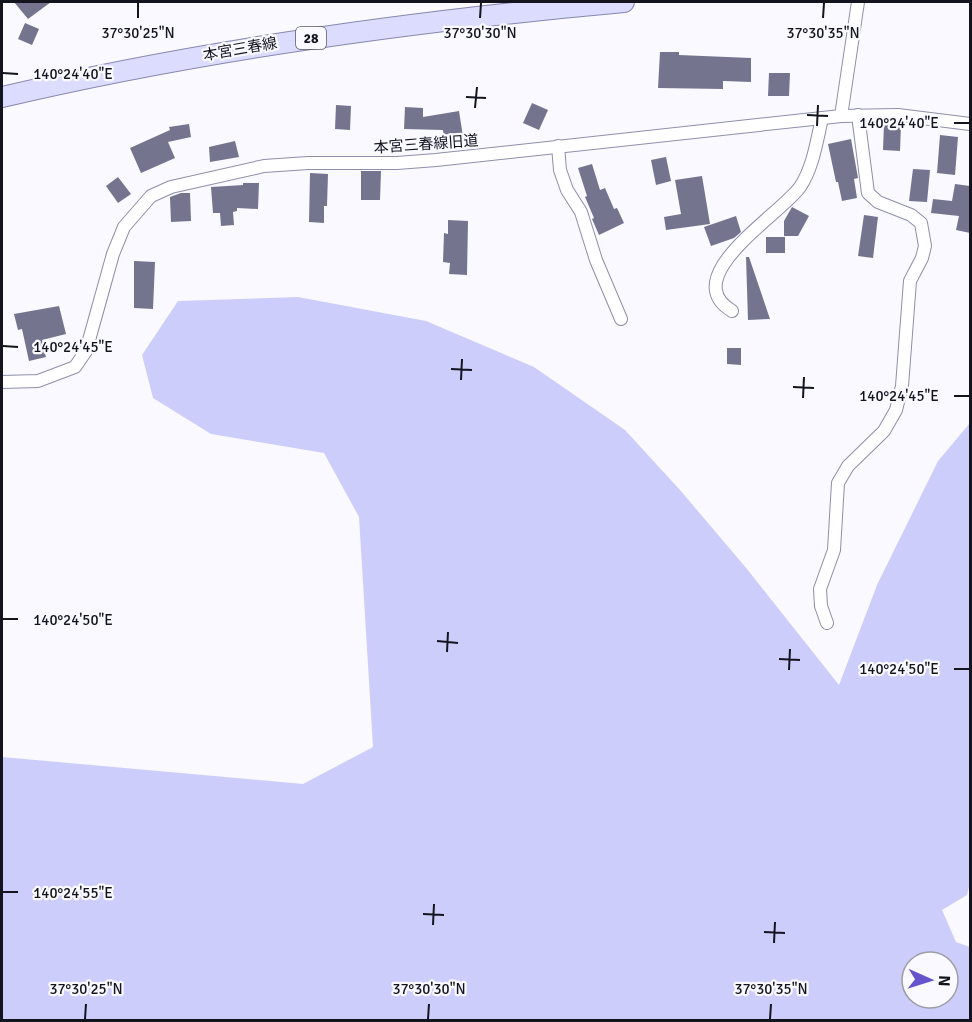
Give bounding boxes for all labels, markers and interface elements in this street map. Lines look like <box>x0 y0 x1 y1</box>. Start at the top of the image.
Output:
text: 37°30'25"N <box>101 24 175 42</box>
text: 37°30'30"N <box>443 24 517 42</box>
text: 37°30'35"N <box>786 24 860 42</box>
road number: 28 <box>296 27 326 49</box>
street label: 本宮三春線 <box>201 34 279 64</box>
text: 140°24'40"E <box>33 65 113 83</box>
text: 140°24'40"E <box>859 114 939 132</box>
street label: 本宮三春線旧道 <box>373 131 479 157</box>
text: 140°24'45"E <box>33 338 113 356</box>
text: 140°24'45"E <box>859 387 939 405</box>
text: 140°24'50"E <box>33 611 113 629</box>
text: 140°24'50"E <box>859 660 939 678</box>
text: 140°24'55"E <box>33 884 113 902</box>
north arrow <box>900 950 960 1010</box>
text: N <box>934 975 954 987</box>
text: 37°30'25"N <box>49 980 123 998</box>
text: 37°30'30"N <box>392 980 466 998</box>
text: 37°30'35"N <box>734 980 808 998</box>

